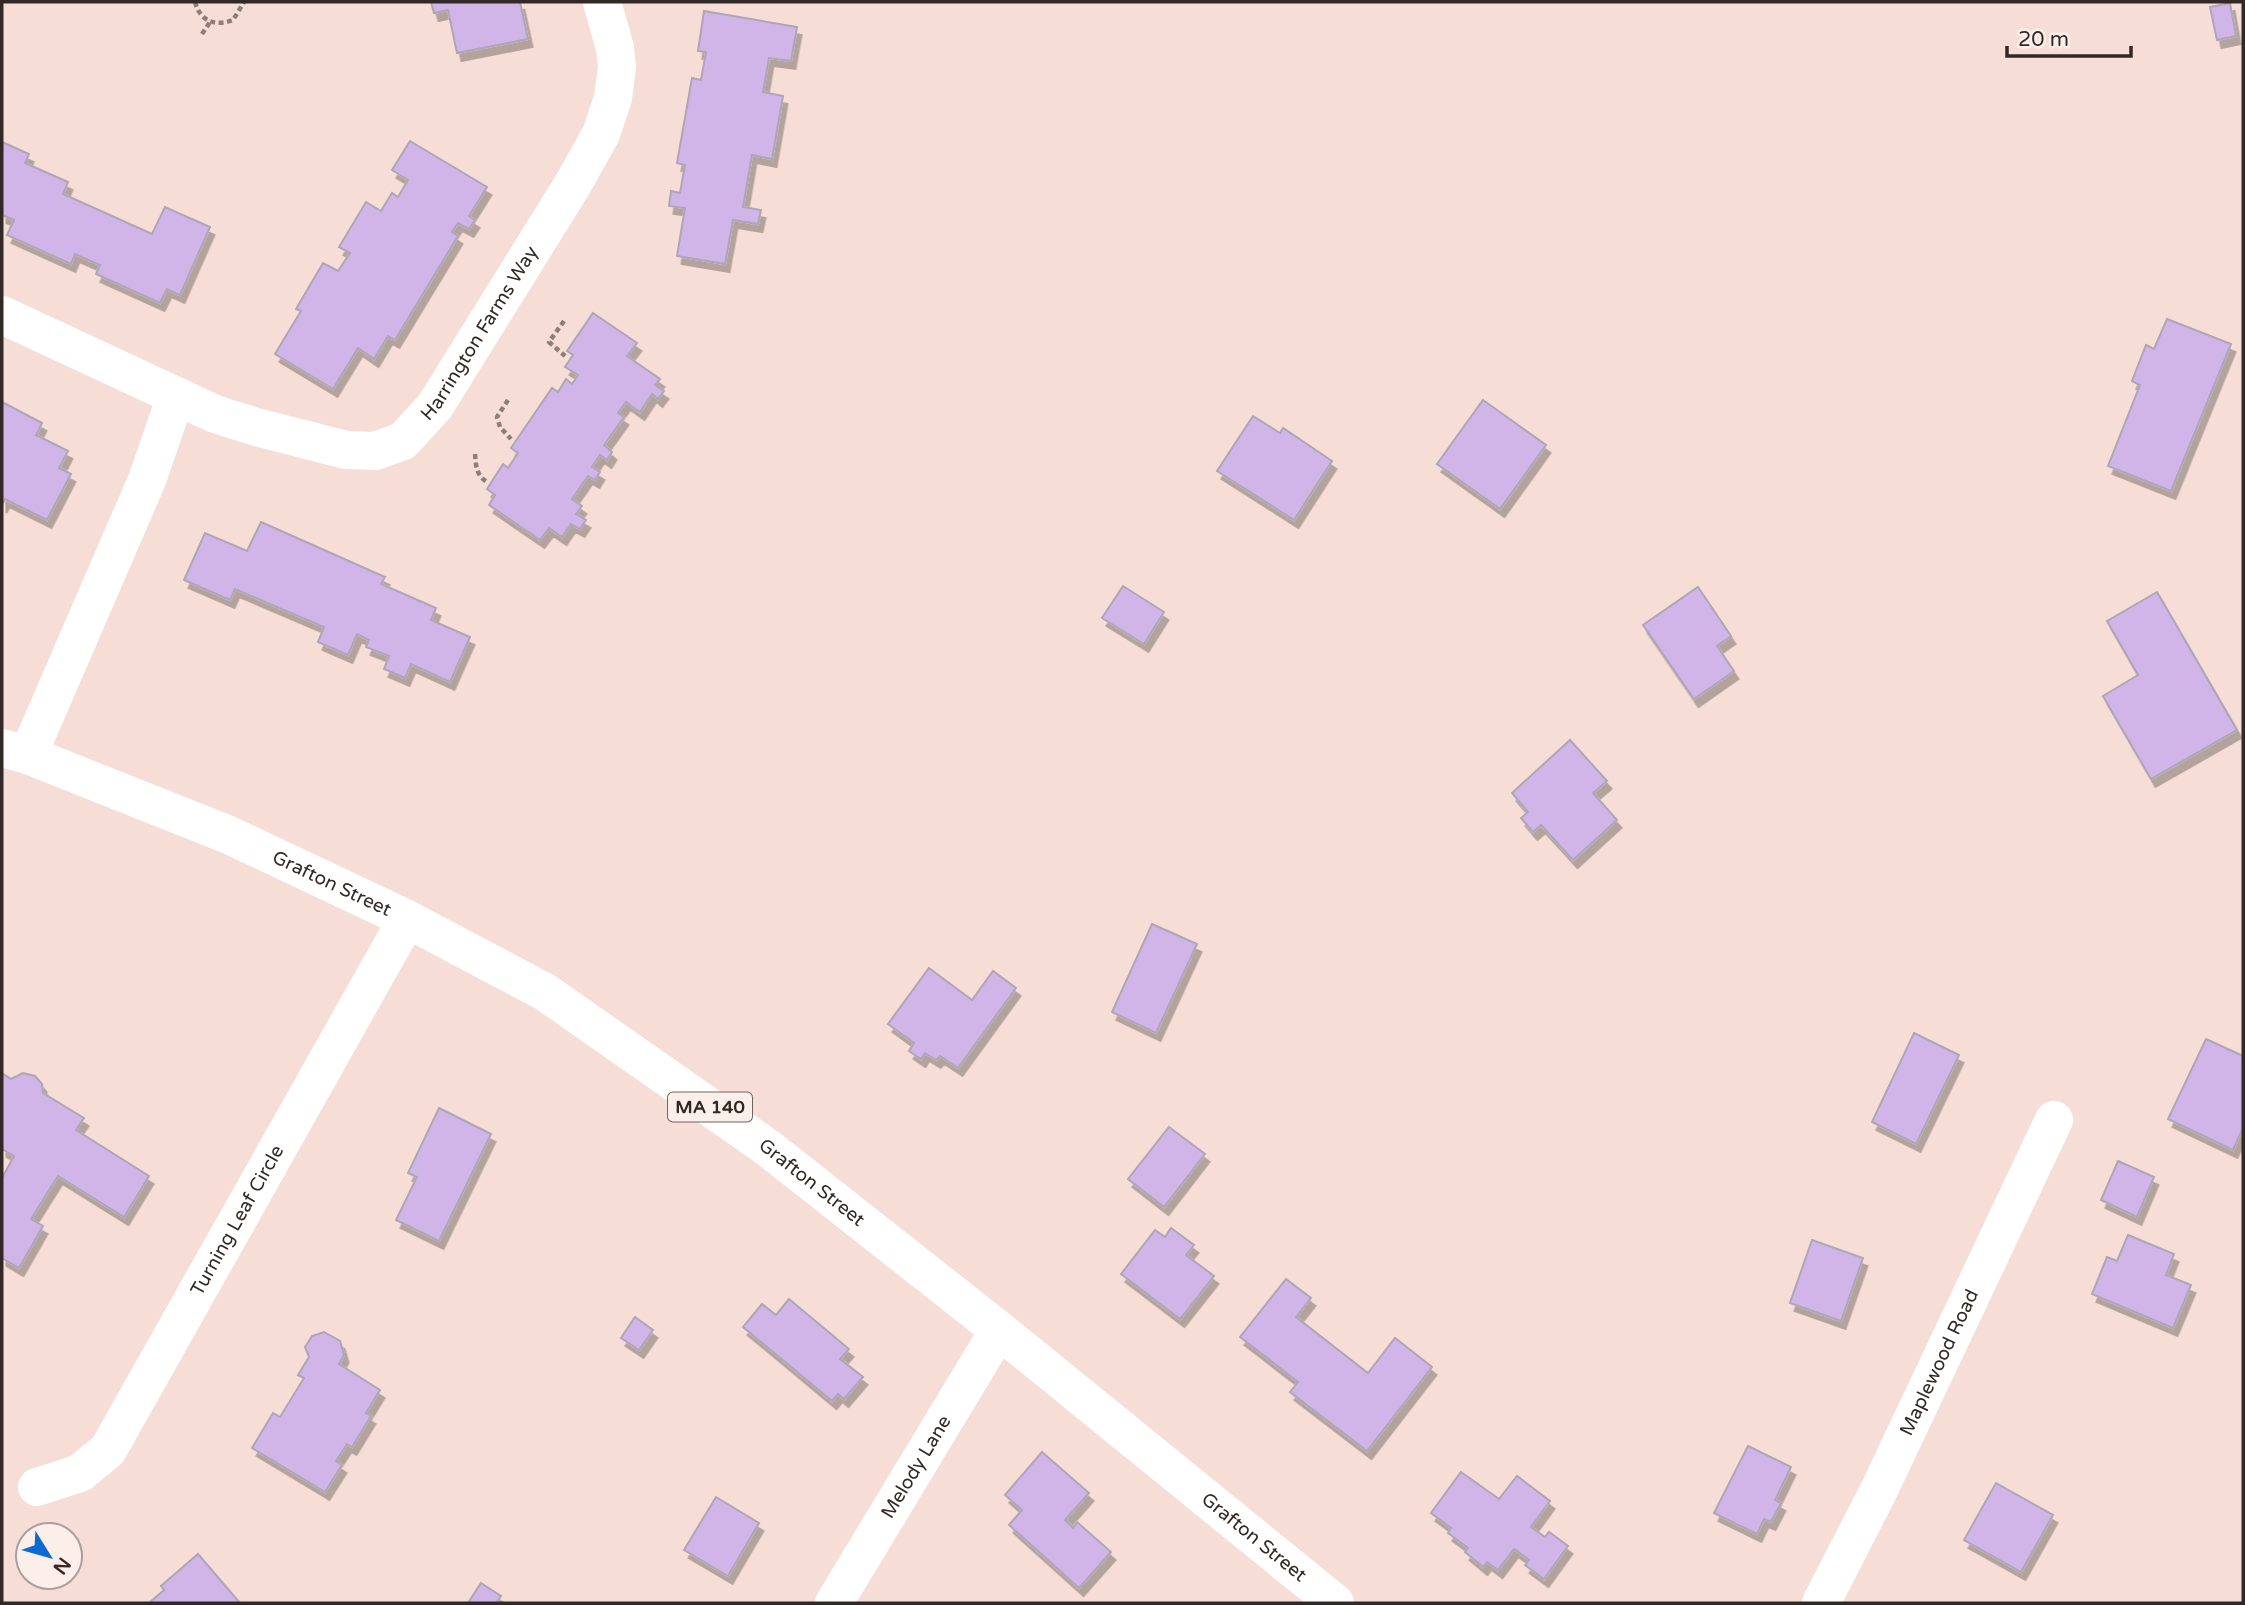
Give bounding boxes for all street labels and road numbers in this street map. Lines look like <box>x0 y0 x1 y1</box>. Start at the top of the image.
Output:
street label: Harrington Farms Way <box>416 242 543 425</box>
street label: Grafton Street <box>269 846 395 921</box>
road number: MA 140 <box>668 1092 752 1122</box>
street label: Grafton Street <box>755 1134 869 1231</box>
street label: Turning Leaf Circle <box>186 1141 288 1299</box>
street label: Maplewood Road <box>1895 1286 1983 1439</box>
street label: Melody Lane <box>877 1411 956 1522</box>
street label: Grafton Street <box>1197 1488 1311 1586</box>

